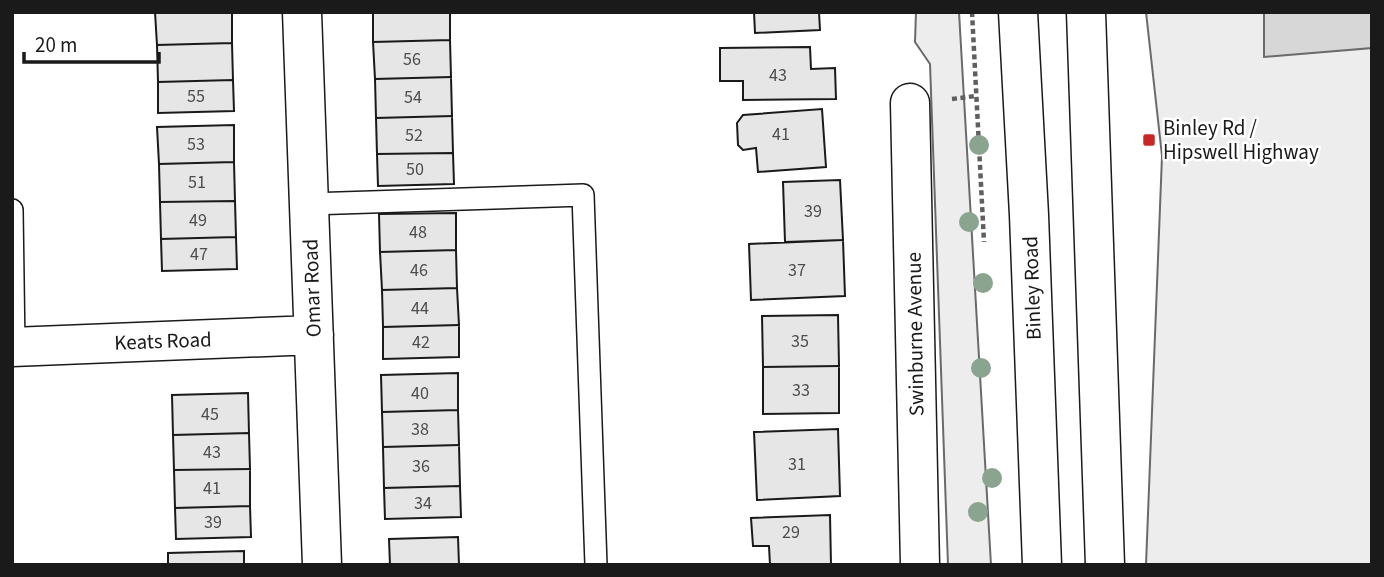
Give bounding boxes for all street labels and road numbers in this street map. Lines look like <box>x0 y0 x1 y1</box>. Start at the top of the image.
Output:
street label: Binley Road <box>1015 236 1049 340</box>
street label: Omar Road <box>295 238 329 338</box>
street label: Swinburne Avenue <box>899 252 931 416</box>
street label: Keats Road <box>114 324 212 358</box>

